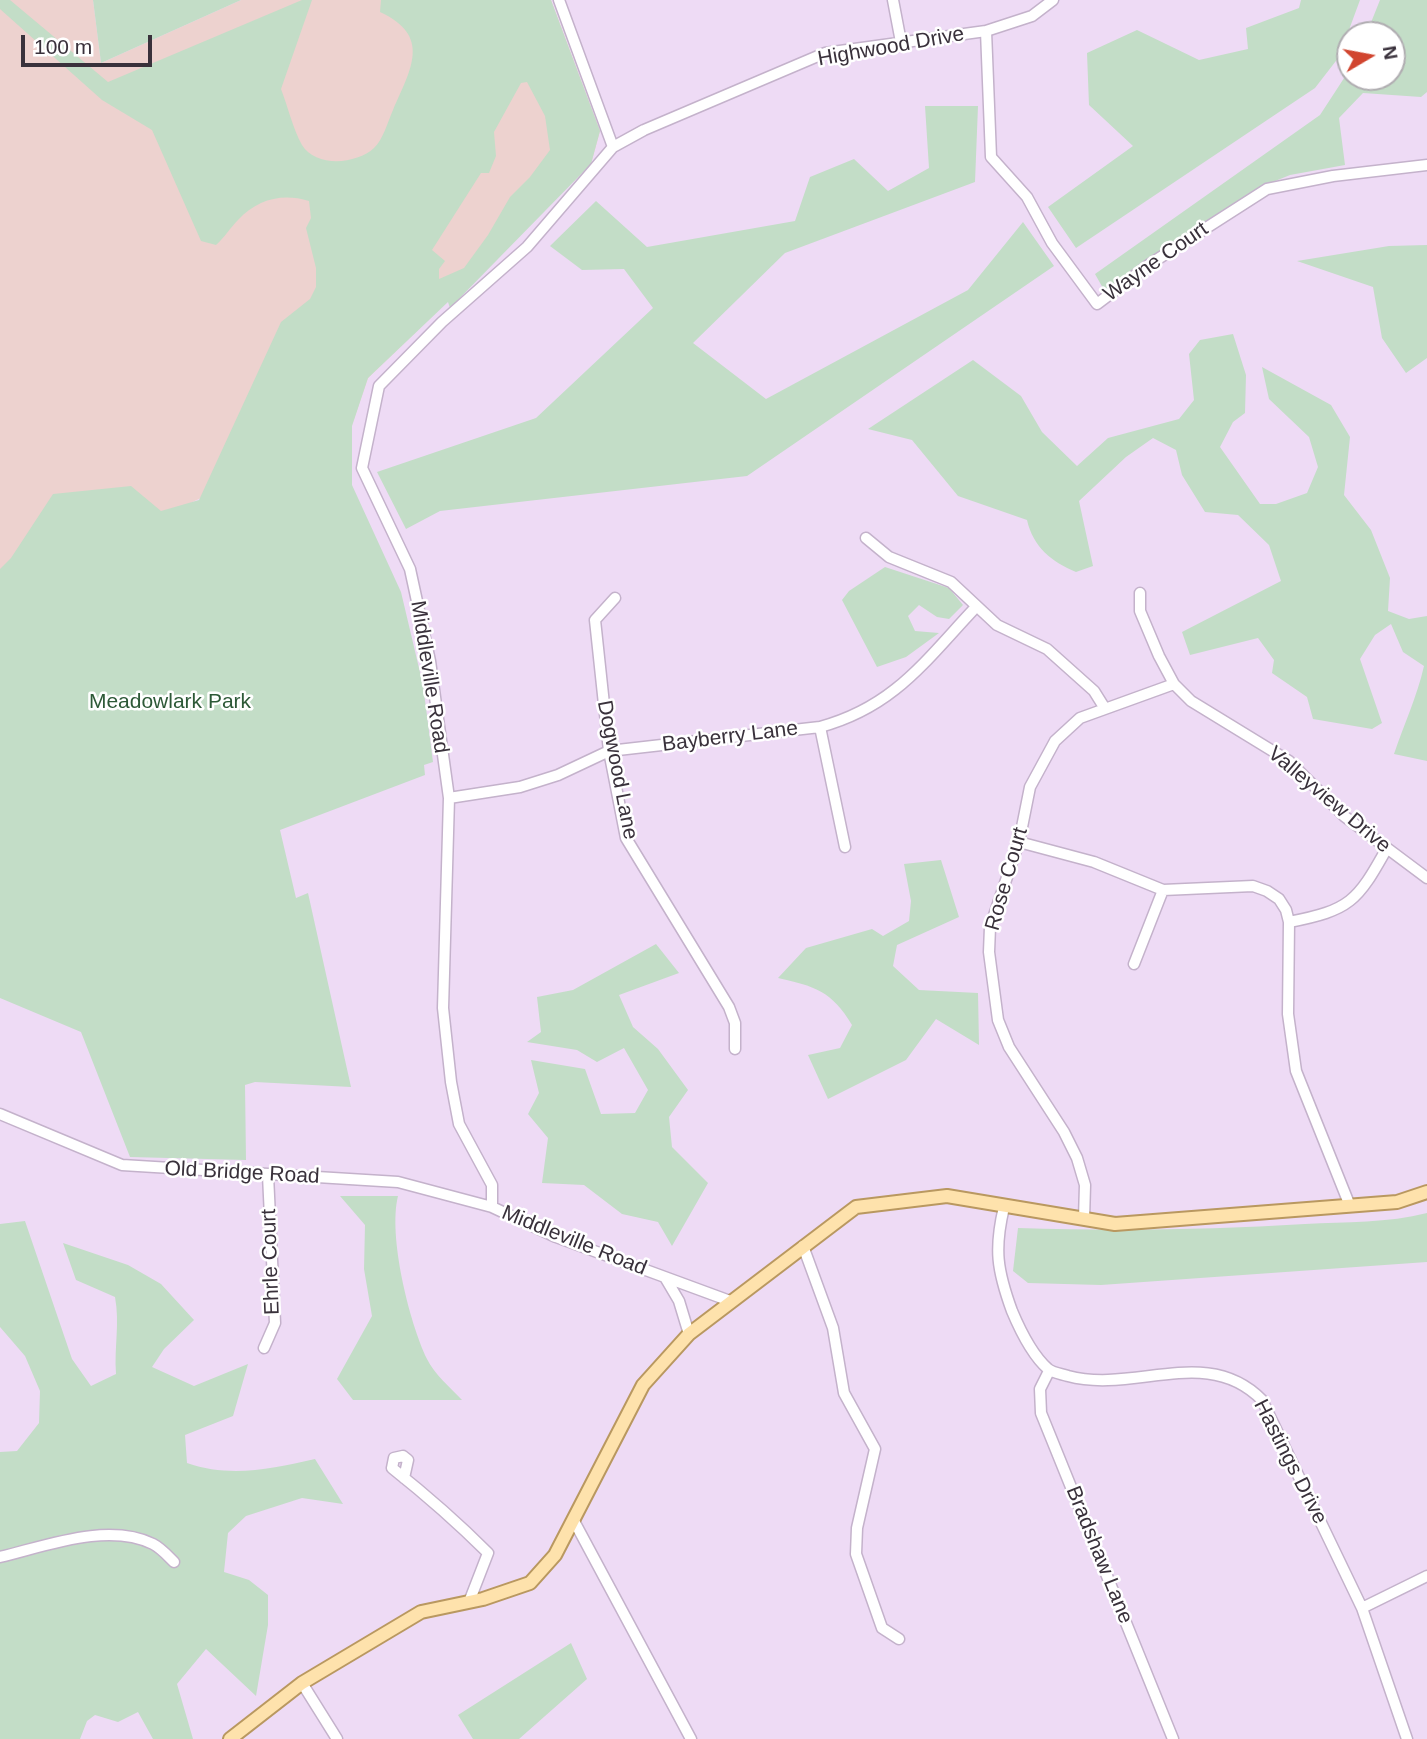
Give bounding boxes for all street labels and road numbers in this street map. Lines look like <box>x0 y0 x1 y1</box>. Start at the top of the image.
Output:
street label: Highwood Drive <box>816 22 966 72</box>
street label: Wayne Court <box>1099 217 1213 307</box>
street label: Middleville Road <box>405 599 453 755</box>
street label: Dogwood Lane <box>591 698 643 842</box>
street label: Bayberry Lane <box>661 716 799 758</box>
street label: Valleyview Drive <box>1262 741 1396 859</box>
street label: Rose Court <box>980 824 1034 934</box>
street label: Old Bridge Road <box>164 1156 320 1190</box>
street label: Middleville Road <box>498 1200 650 1282</box>
street label: Ehrle Court <box>257 1208 285 1316</box>
street label: Hastings Drive <box>1248 1395 1332 1529</box>
street label: Bradshaw Lane <box>1060 1483 1138 1627</box>

